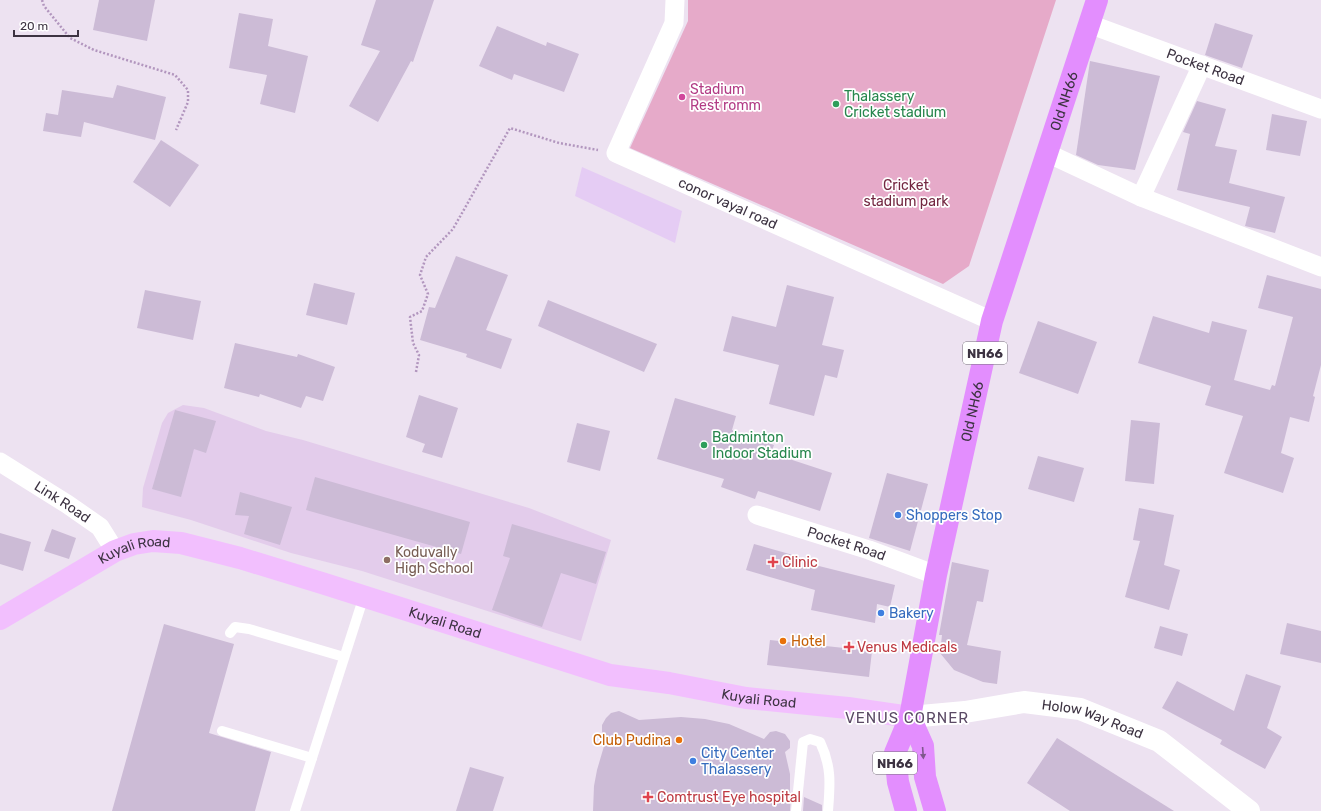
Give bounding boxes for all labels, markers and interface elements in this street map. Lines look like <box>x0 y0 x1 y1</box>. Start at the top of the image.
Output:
scale bar <box>14 12 78 38</box>
text: 20 m <box>20 19 48 33</box>
street label: Pocket Road <box>1164 45 1247 89</box>
street label: Old NH66 <box>1046 69 1082 133</box>
place label: Stadium Rest romm <box>690 81 761 114</box>
place label: Thalassery Cricket stadium <box>844 88 946 121</box>
marker: Stadium Rest romm <box>677 92 687 102</box>
marker: Thalassery Cricket stadium <box>831 99 841 109</box>
street label: conor vayal road <box>676 173 780 233</box>
park label: Cricket stadium park <box>864 177 949 210</box>
road number: NH66 <box>963 342 1007 364</box>
street label: Old NH66 <box>957 380 987 443</box>
place label: Badminton Indoor Stadium <box>712 429 812 462</box>
marker: Badminton Indoor Stadium <box>699 440 709 450</box>
street label: Link Road <box>31 477 94 526</box>
place label: Shoppers Stop <box>906 507 1002 524</box>
marker: Shoppers Stop <box>893 510 903 520</box>
street label: Pocket Road <box>805 523 888 564</box>
street label: Kuyali Road <box>95 532 171 568</box>
place label: Koduvally High School <box>395 544 473 577</box>
place label: Clinic <box>782 554 818 571</box>
marker: Koduvally High School <box>382 555 392 565</box>
marker: Clinic <box>767 556 779 568</box>
street label: Kuyali Road <box>407 603 484 642</box>
place label: Bakery <box>889 605 934 622</box>
marker: Bakery <box>876 608 886 618</box>
place label: Hotel <box>791 633 826 650</box>
marker: Hotel <box>778 636 788 646</box>
place label: Venus Medicals <box>857 639 957 656</box>
marker: Venus Medicals <box>844 642 854 652</box>
street label: Kuyali Road <box>720 685 797 711</box>
street label: Holow Way Road <box>1041 696 1146 742</box>
district label: VENUS CORNER <box>845 709 969 727</box>
place label: Club Pudina <box>593 732 671 749</box>
marker: Club Pudina <box>674 735 684 745</box>
place label: City Center Thalassery <box>701 745 775 778</box>
one-way arrow <box>920 747 927 759</box>
road number: NH66 <box>873 752 917 774</box>
marker: City Center Thalassery <box>688 756 698 766</box>
place label: Comtrust Eye hospital <box>657 789 801 806</box>
marker: Comtrust Eye hospital <box>642 791 654 803</box>

